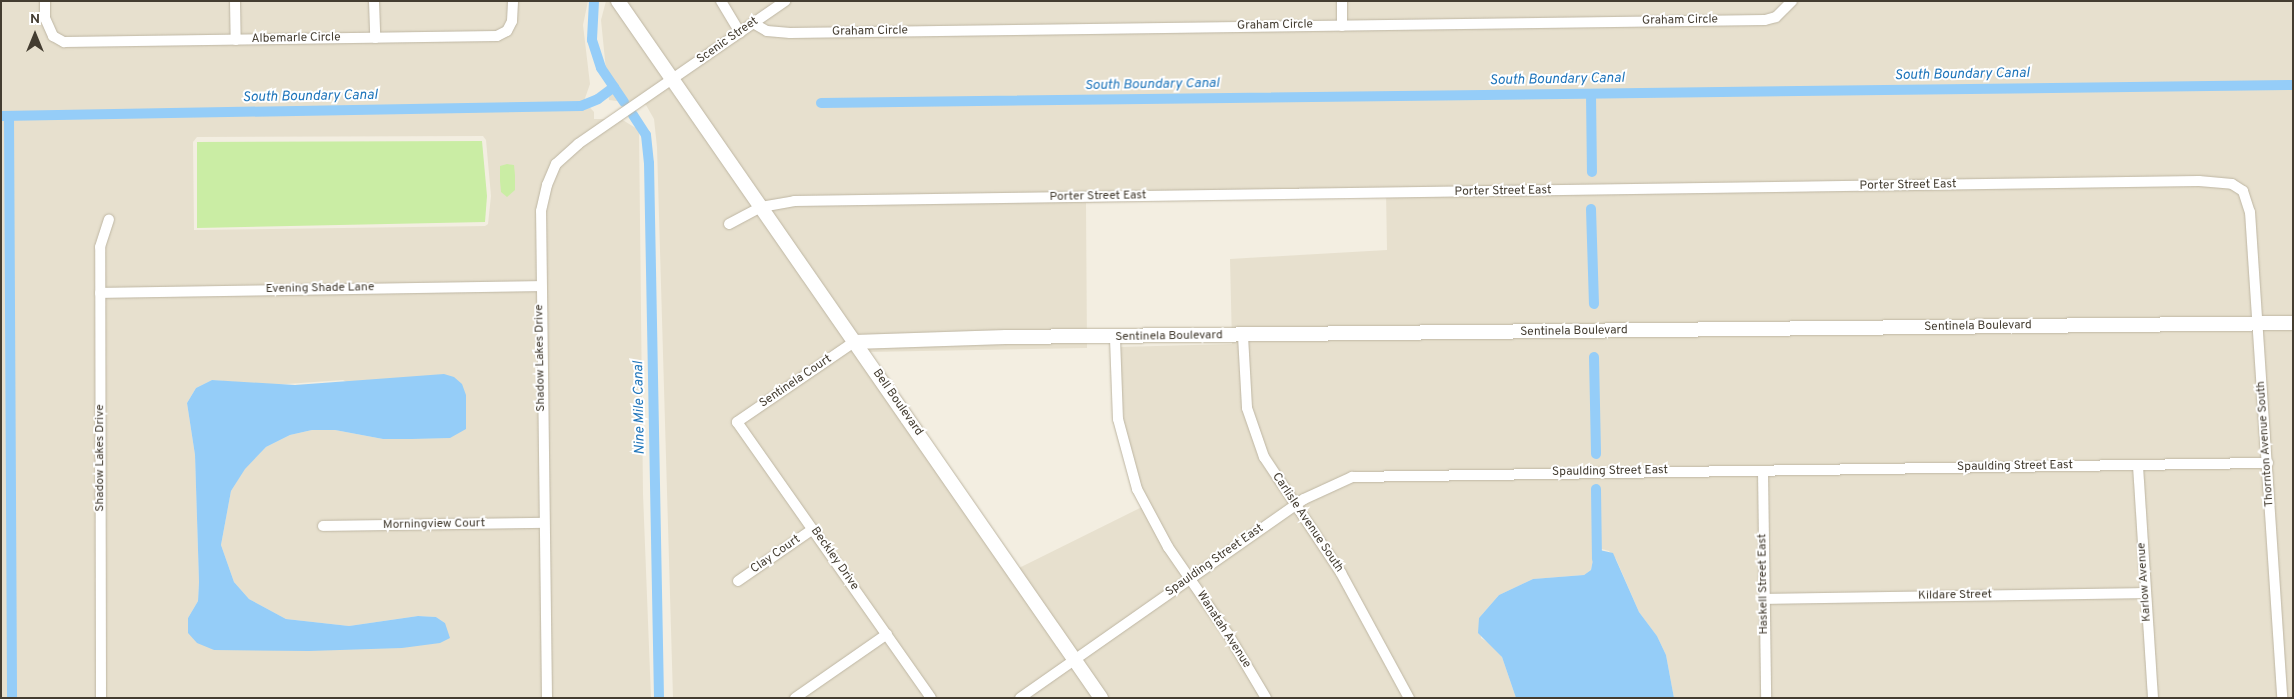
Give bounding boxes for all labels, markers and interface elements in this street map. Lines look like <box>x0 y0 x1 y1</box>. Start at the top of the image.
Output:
north arrow <box>10 10 60 60</box>
text: N <box>30 11 40 28</box>
street label: Graham Circle <box>1642 13 1718 29</box>
street label: Scenic Street <box>695 15 761 67</box>
street label: Graham Circle <box>1237 18 1313 34</box>
street label: Graham Circle <box>832 24 908 40</box>
street label: Albemarle Circle <box>251 31 341 47</box>
water label: South Boundary Canal <box>1894 65 2030 85</box>
water label: South Boundary Canal <box>1489 70 1625 90</box>
water label: South Boundary Canal <box>1084 75 1220 95</box>
water label: South Boundary Canal <box>242 87 378 107</box>
street label: Porter Street East <box>1859 178 1957 194</box>
street label: Porter Street East <box>1454 184 1552 200</box>
street label: Porter Street East <box>1049 189 1147 205</box>
street label: Evening Shade Lane <box>266 281 374 297</box>
street label: Shadow Lakes Drive <box>533 304 549 412</box>
street label: Sentinela Boulevard <box>1924 319 2032 335</box>
street label: Sentinela Boulevard <box>1520 324 1628 340</box>
street label: Sentinela Boulevard <box>1115 329 1223 345</box>
street label: Sentinela Court <box>757 353 835 411</box>
water label: Nine Mile Canal <box>631 361 649 455</box>
street label: Bell Boulevard <box>869 367 925 439</box>
street label: Thornton Avenue South <box>2254 380 2278 508</box>
street label: Shadow Lakes Drive <box>94 404 108 512</box>
street label: Spaulding Street East <box>1957 459 2073 475</box>
street label: Spaulding Street East <box>1552 464 1668 480</box>
street label: Carlisle Avenue South <box>1268 470 1346 576</box>
street label: Morningview Court <box>383 517 485 533</box>
street label: Spaulding Street East <box>1163 522 1267 600</box>
street label: Beckley Drive <box>807 525 861 593</box>
street label: Clay Court <box>748 533 804 577</box>
street label: Haskell Street East <box>1756 533 1772 635</box>
street label: Karlow Avenue <box>2135 542 2155 622</box>
street label: Wanatah Avenue <box>1193 588 1253 672</box>
street label: Kildare Street <box>1918 588 1992 604</box>

